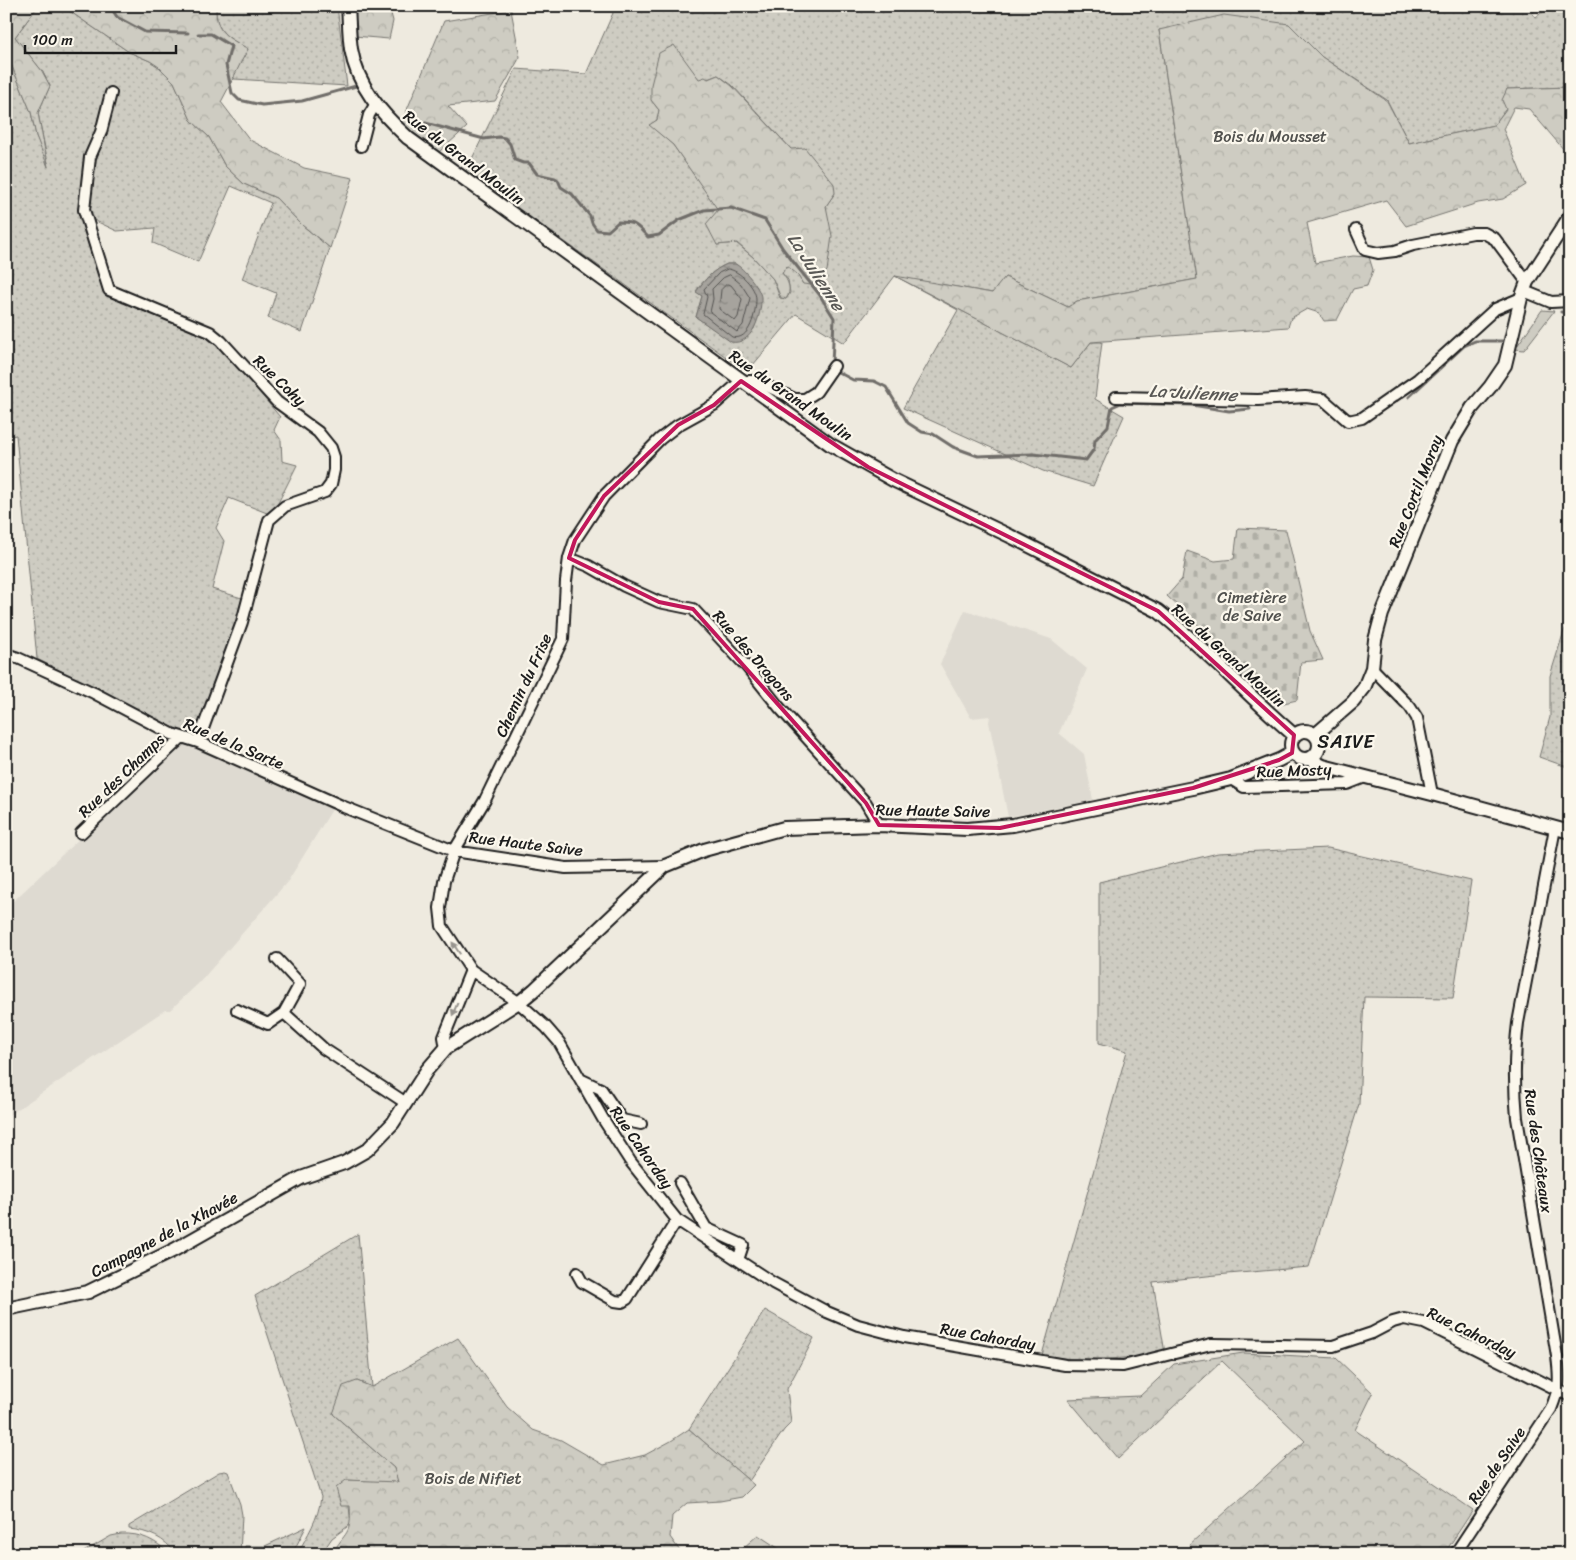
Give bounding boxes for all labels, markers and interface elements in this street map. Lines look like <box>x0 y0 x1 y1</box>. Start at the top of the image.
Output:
scale bar <box>25 22 176 54</box>
text: 100 m <box>32 27 73 53</box>
street label: Rue du Grand Moulin <box>397 102 531 213</box>
park label: Bois du Mousset <box>1213 122 1327 151</box>
water label: La Julienne <box>779 226 854 319</box>
street label: Rue du Grand Moulin <box>723 342 859 449</box>
street label: Rue Cohy <box>246 347 314 414</box>
water label: La Julienne <box>1148 375 1240 411</box>
street label: Rue Cortil Moray <box>1380 430 1452 552</box>
park label: Cimetière de Saive <box>1217 583 1287 630</box>
street label: Rue du Grand Moulin <box>1165 596 1293 715</box>
street label: Rue des Dragons <box>705 603 802 708</box>
street label: Chemin du Frise <box>487 628 560 742</box>
street label: Rue de la Sarte <box>179 709 289 778</box>
district label: SAIVE <box>1317 725 1375 758</box>
street label: Rue des Champs <box>71 726 172 825</box>
street label: Rue Mosty <box>1256 755 1333 786</box>
street label: Rue Haute Saive <box>875 795 991 826</box>
street label: Rue Haute Saive <box>467 822 585 865</box>
one-way arrow <box>451 941 461 955</box>
one-way arrow <box>451 1001 459 1016</box>
street label: Rue des Châteaux <box>1515 1087 1562 1216</box>
street label: Rue Cahorday <box>602 1099 682 1196</box>
street label: Campagne de la Xhavée <box>85 1183 243 1286</box>
street label: Rue Cahorday <box>1422 1298 1522 1367</box>
street label: Rue Cahorday <box>938 1314 1039 1359</box>
street label: Rue de Saive <box>1460 1420 1533 1510</box>
park label: Bois de Nifiet <box>424 1464 522 1493</box>

